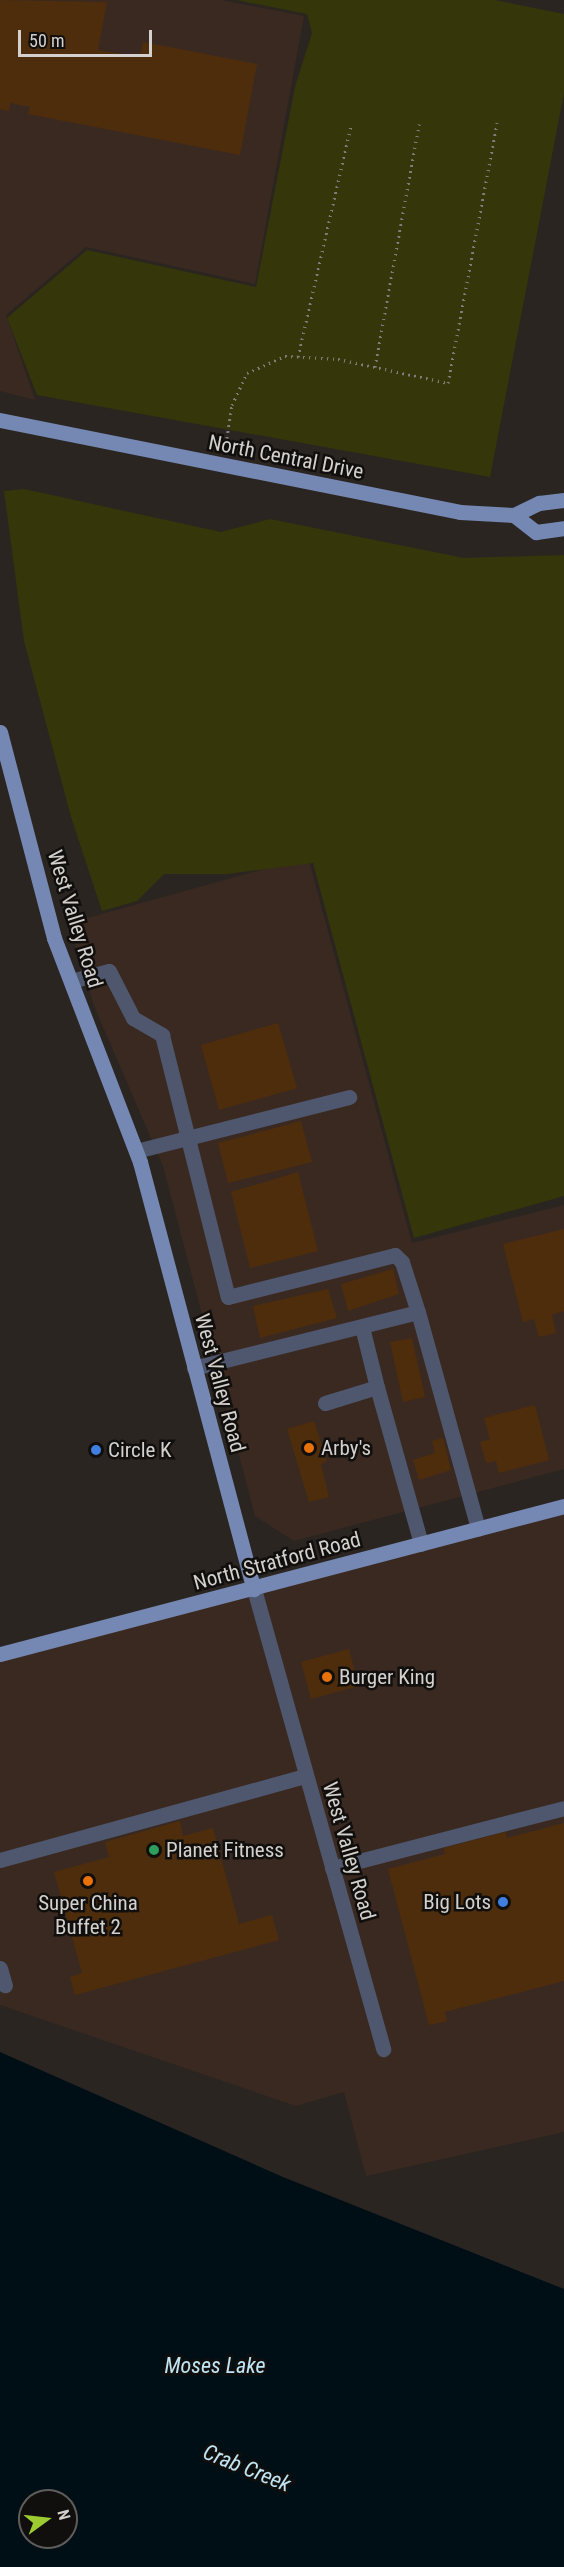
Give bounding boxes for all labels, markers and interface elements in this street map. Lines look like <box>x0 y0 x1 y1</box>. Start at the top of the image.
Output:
scale bar <box>21 18 154 56</box>
text: 50 m <box>29 30 64 51</box>
street label: North Central Drive <box>206 430 366 484</box>
street label: West Valley Road <box>42 847 108 991</box>
street label: West Valley Road <box>189 1311 251 1455</box>
place label: Arby's <box>321 1435 371 1461</box>
place label: Circle K <box>108 1437 172 1463</box>
marker: Arby's <box>302 1441 316 1455</box>
marker: Circle K <box>89 1443 103 1457</box>
street label: North Stratford Road <box>191 1527 363 1595</box>
place label: Burger King <box>339 1664 435 1690</box>
marker: Burger King <box>320 1670 334 1684</box>
street label: West Valley Road <box>317 1779 381 1923</box>
place label: Planet Fitness <box>166 1837 284 1863</box>
marker: Planet Fitness <box>147 1843 161 1857</box>
marker: Super China Buffet 2 <box>81 1874 95 1888</box>
place label: Big Lots <box>423 1889 491 1915</box>
place label: Super China Buffet 2 <box>38 1890 138 1940</box>
marker: Big Lots <box>496 1895 510 1909</box>
water label: Moses Lake <box>164 2353 266 2379</box>
water label: Crab Creek <box>199 2439 295 2497</box>
north arrow <box>18 2489 78 2549</box>
text: N <box>53 2508 74 2522</box>

